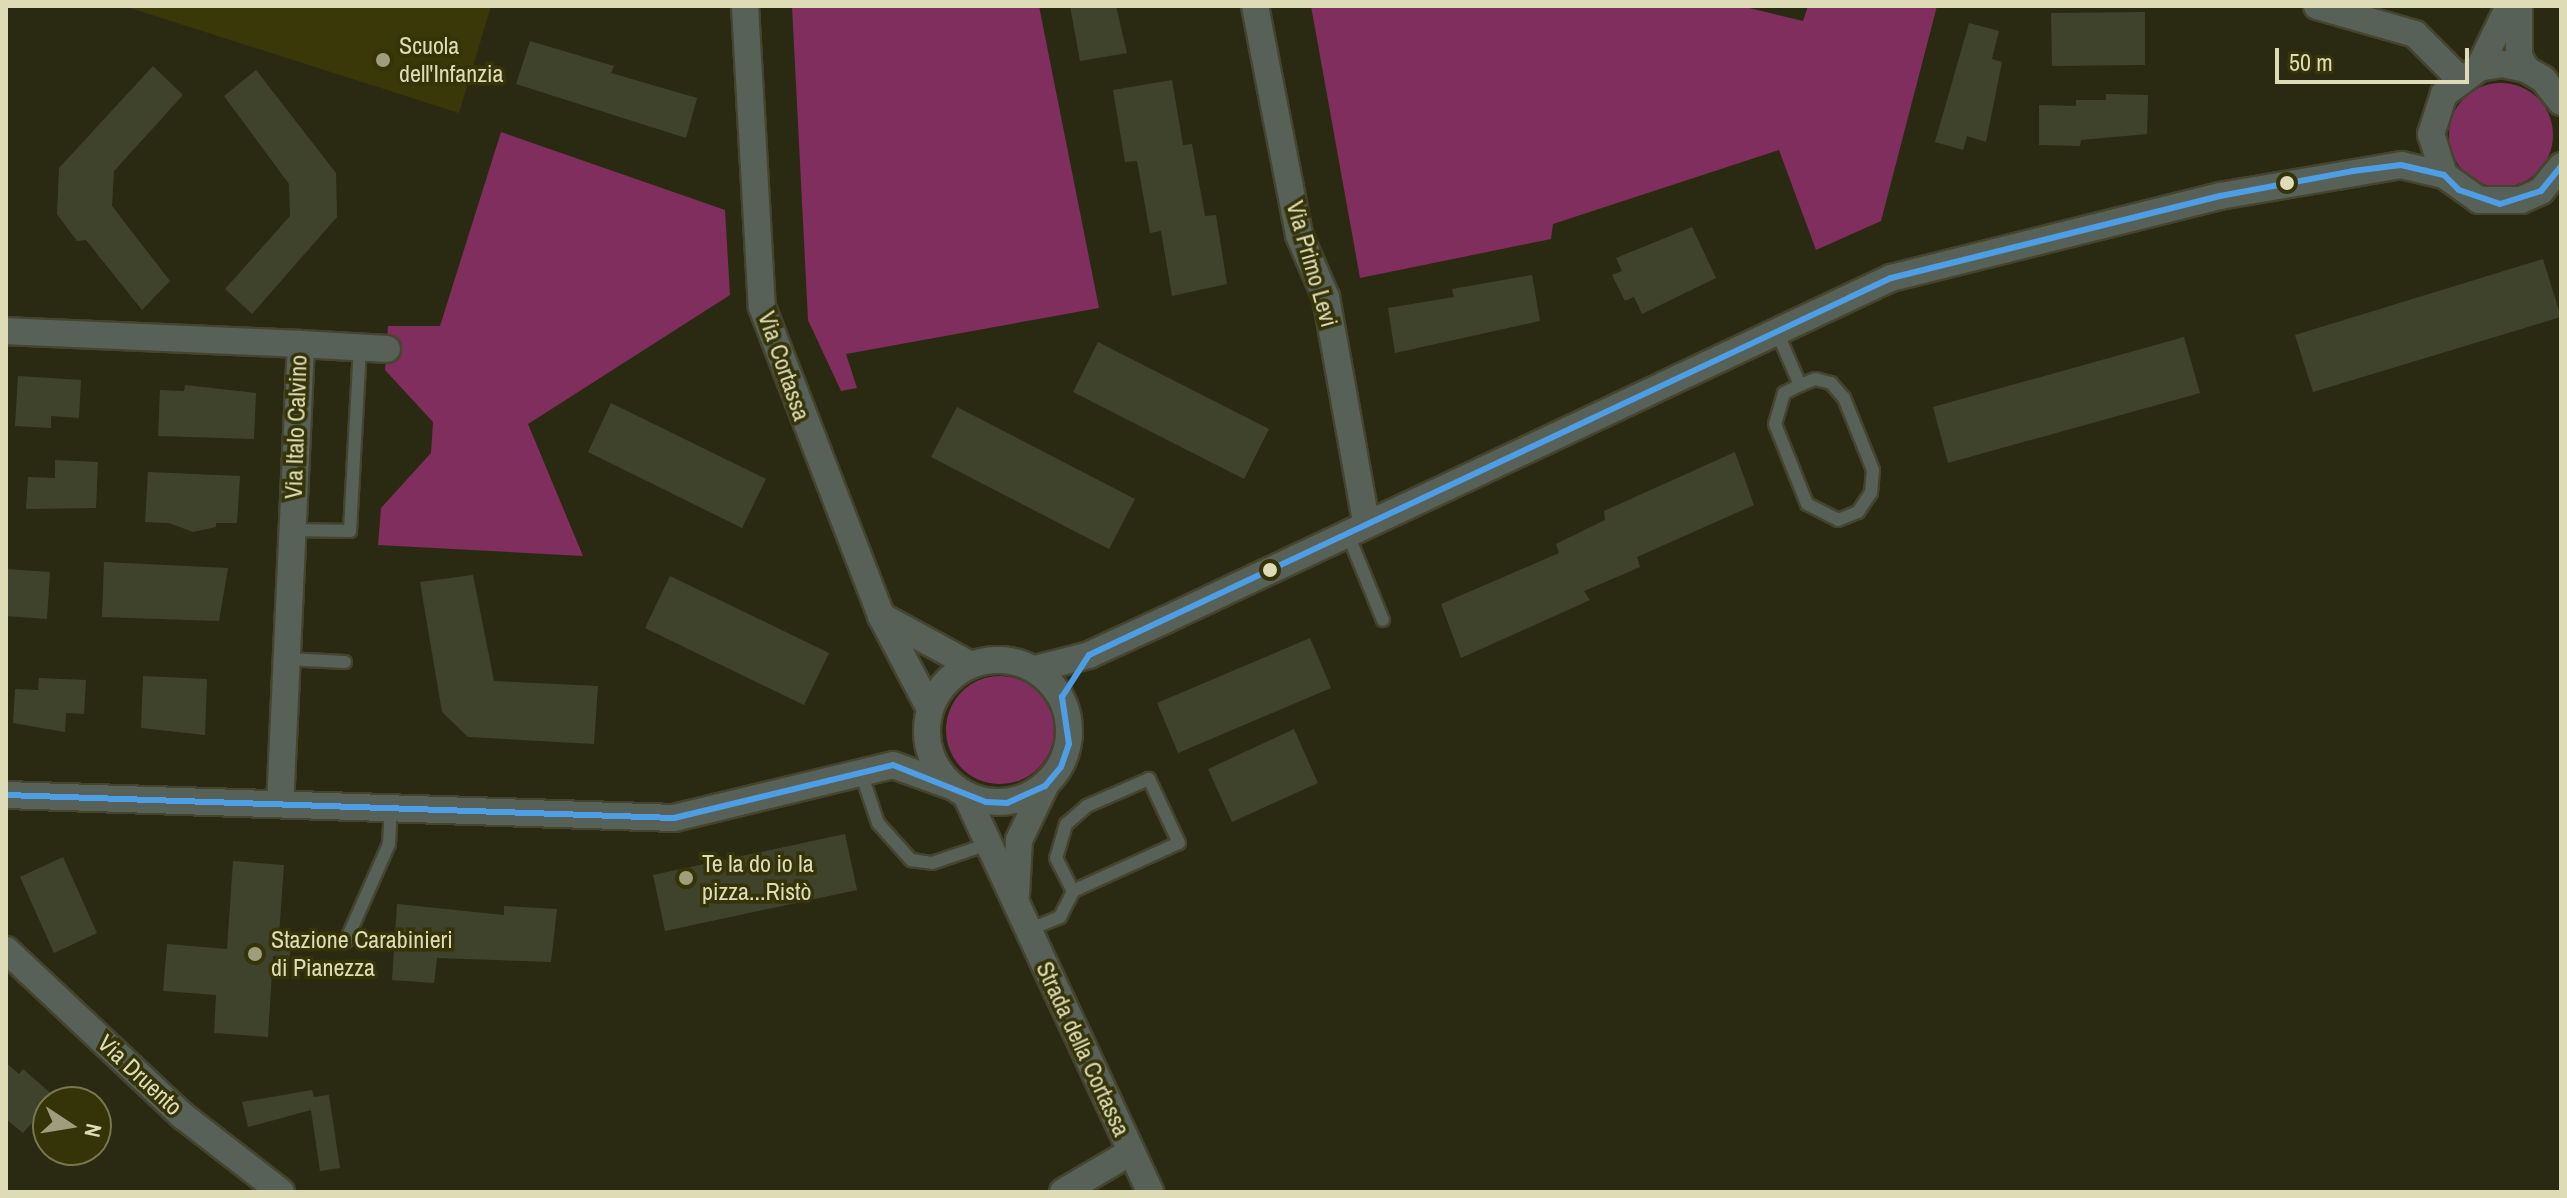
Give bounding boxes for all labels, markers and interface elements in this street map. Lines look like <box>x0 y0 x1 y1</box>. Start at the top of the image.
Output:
place label: Scuola dell'Infanzia <box>399 32 503 88</box>
scale bar <box>2279 32 2473 82</box>
text: 50 m <box>2289 46 2333 78</box>
marker: Scuola dell'Infanzia <box>374 51 392 69</box>
unlabelled marker <box>2279 175 2295 191</box>
street label: Via Primo Levi <box>1280 198 1344 330</box>
street label: Via Cortassa <box>752 308 816 424</box>
street label: Via Italo Calvino <box>279 355 313 499</box>
unlabelled marker <box>1262 562 1278 578</box>
place label: Te la do io la pizza...Ristò <box>702 850 814 906</box>
marker: Te la do io la pizza...Ristò <box>677 869 695 887</box>
place label: Stazione Carabinieri di Pianezza <box>271 926 453 982</box>
marker: Stazione Carabinieri di Pianezza <box>246 945 264 963</box>
street label: Strada della Cortassa <box>1030 957 1136 1141</box>
street label: Via Druento <box>92 1029 188 1121</box>
north arrow <box>32 1086 112 1166</box>
text: N <box>77 1121 110 1140</box>

